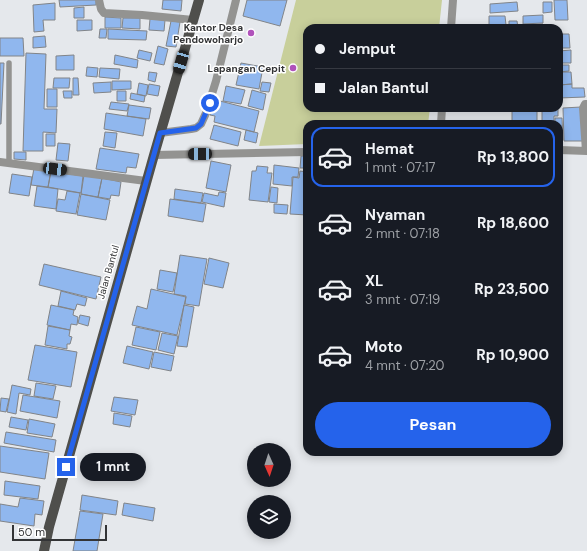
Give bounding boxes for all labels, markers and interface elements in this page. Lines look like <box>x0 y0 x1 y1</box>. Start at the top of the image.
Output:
place label: Kantor Desa Pendowoharjo <box>173 21 243 46</box>
marker: Kantor Desa Pendowoharjo <box>246 28 256 38</box>
text: Jemput <box>339 39 396 59</box>
car <box>172 49 190 75</box>
place label: Lapangan Cepit <box>208 62 285 75</box>
marker: Lapangan Cepit <box>288 63 298 73</box>
text: Jalan Bantul <box>339 78 429 98</box>
route start <box>201 94 219 112</box>
icon: car <box>317 139 353 175</box>
text: Hemat <box>365 139 414 159</box>
text: Rp 13,800 <box>477 147 549 167</box>
car <box>188 148 212 160</box>
text: 1 mnt · 07:17 <box>365 159 435 176</box>
car <box>42 162 68 176</box>
icon: car <box>317 205 353 241</box>
text: Nyaman <box>365 205 425 225</box>
text: Rp 18,600 <box>477 213 549 233</box>
text: 2 mnt · 07:18 <box>365 225 440 242</box>
street label: Jalan Bantul <box>94 243 122 301</box>
icon: car <box>317 271 353 307</box>
text: XL <box>365 271 383 291</box>
text: Rp 23,500 <box>474 279 549 299</box>
text: 3 mnt · 07:19 <box>365 291 440 308</box>
icon: car <box>317 337 353 373</box>
text: Moto <box>365 337 403 357</box>
text: Rp 10,900 <box>476 345 549 365</box>
text: 4 mnt · 07:20 <box>365 357 445 374</box>
button: Pesan <box>315 402 551 448</box>
north arrow <box>247 443 291 487</box>
map controls <box>247 443 291 539</box>
callout: 1 mnt <box>80 453 146 481</box>
route end <box>57 458 75 476</box>
text: 1 mnt <box>96 458 130 475</box>
button: layers <box>247 495 291 539</box>
scale bar <box>12 523 107 542</box>
text: 50 m <box>18 525 45 539</box>

